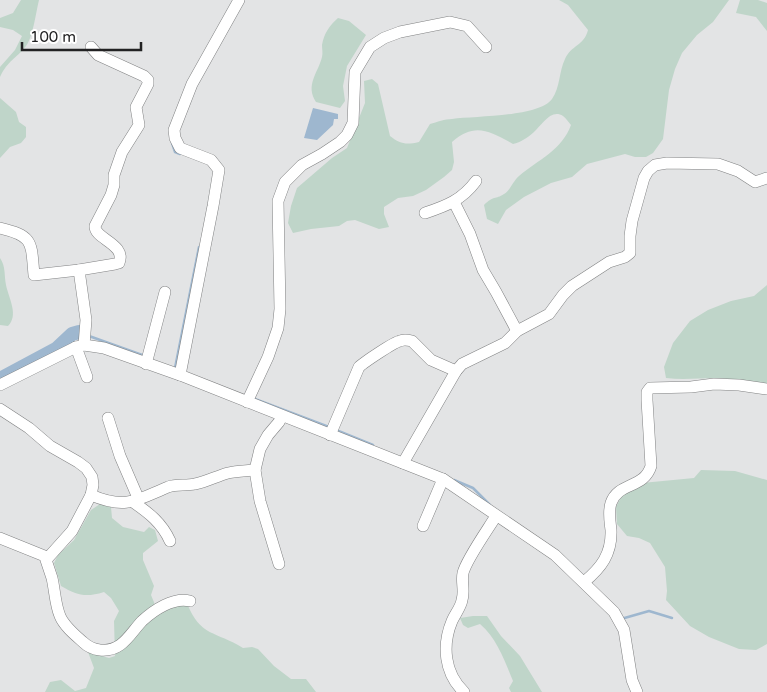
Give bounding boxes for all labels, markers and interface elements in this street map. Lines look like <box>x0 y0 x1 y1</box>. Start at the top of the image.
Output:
scale bar <box>22 20 141 52</box>
text: 100 m <box>30 28 76 46</box>

